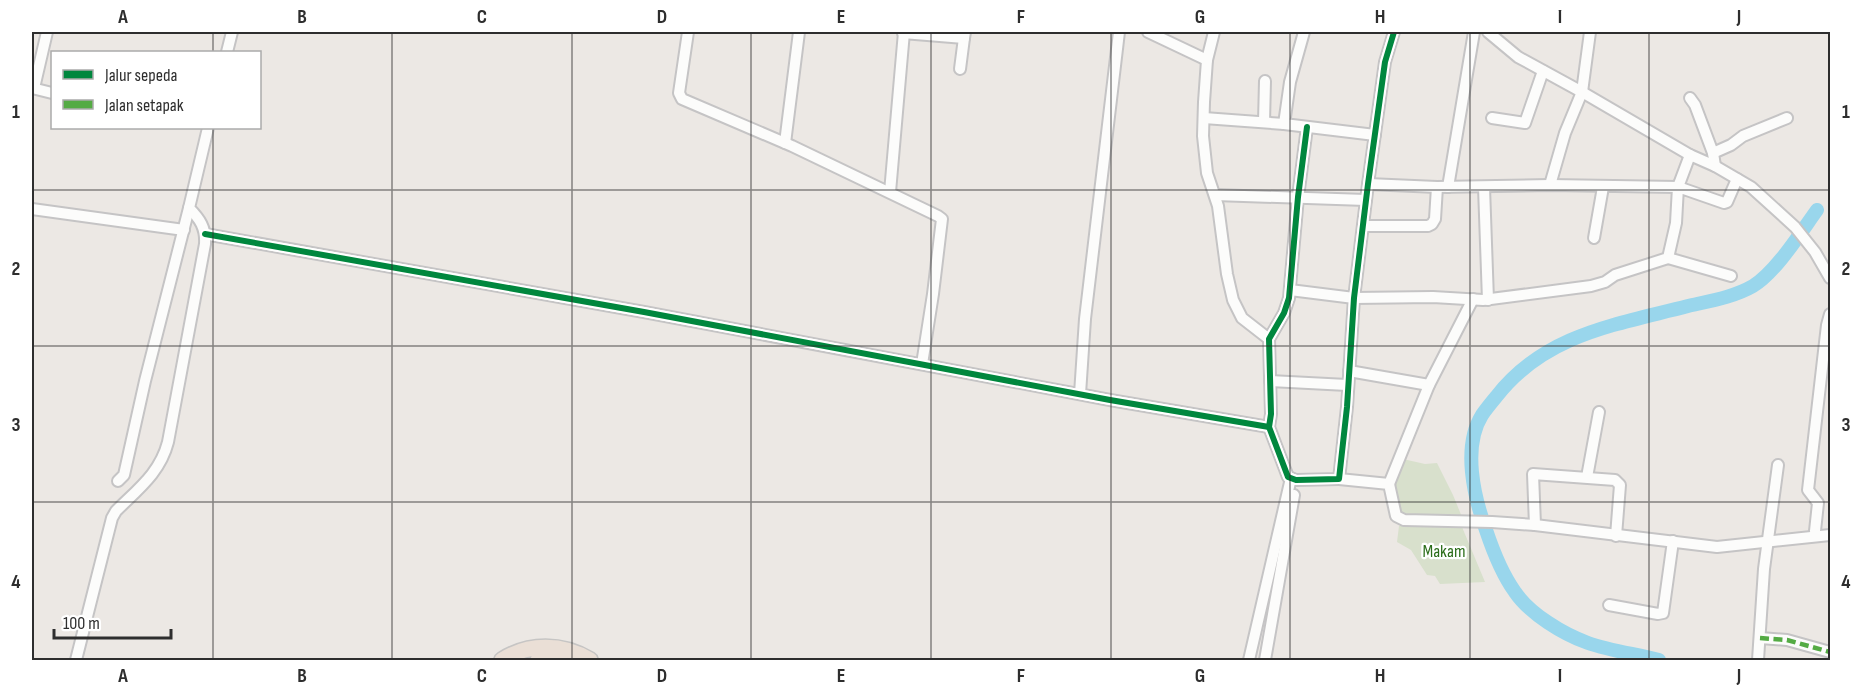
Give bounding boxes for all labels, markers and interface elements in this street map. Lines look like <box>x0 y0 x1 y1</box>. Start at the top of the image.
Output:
text: A <box>117 5 128 29</box>
text: B <box>297 5 307 29</box>
text: C <box>477 5 487 29</box>
text: D <box>657 5 667 29</box>
text: E <box>837 5 845 29</box>
text: F <box>1017 5 1025 29</box>
text: G <box>1195 5 1205 29</box>
text: H <box>1375 5 1385 29</box>
text: I <box>1558 5 1562 29</box>
text: J <box>1736 5 1741 29</box>
legend <box>51 51 261 129</box>
text: Jalur sepeda <box>104 65 177 86</box>
text: Jalan setapak <box>104 95 184 116</box>
text: 1 <box>12 100 20 124</box>
text: 1 <box>1842 100 1850 124</box>
text: 2 <box>12 257 20 281</box>
text: 2 <box>1842 257 1850 281</box>
text: 3 <box>12 413 21 437</box>
text: 3 <box>1842 413 1851 437</box>
park label: Makam <box>1423 541 1465 562</box>
text: 4 <box>11 570 21 594</box>
text: 4 <box>1841 570 1851 594</box>
scale bar <box>54 602 171 640</box>
text: 100 m <box>63 613 100 634</box>
text: A <box>117 664 128 688</box>
text: B <box>297 664 307 688</box>
text: C <box>477 664 487 688</box>
text: D <box>657 664 667 688</box>
text: E <box>837 664 845 688</box>
text: F <box>1017 664 1025 688</box>
text: G <box>1195 664 1205 688</box>
text: H <box>1375 664 1385 688</box>
text: I <box>1558 664 1562 688</box>
text: J <box>1736 664 1741 688</box>

